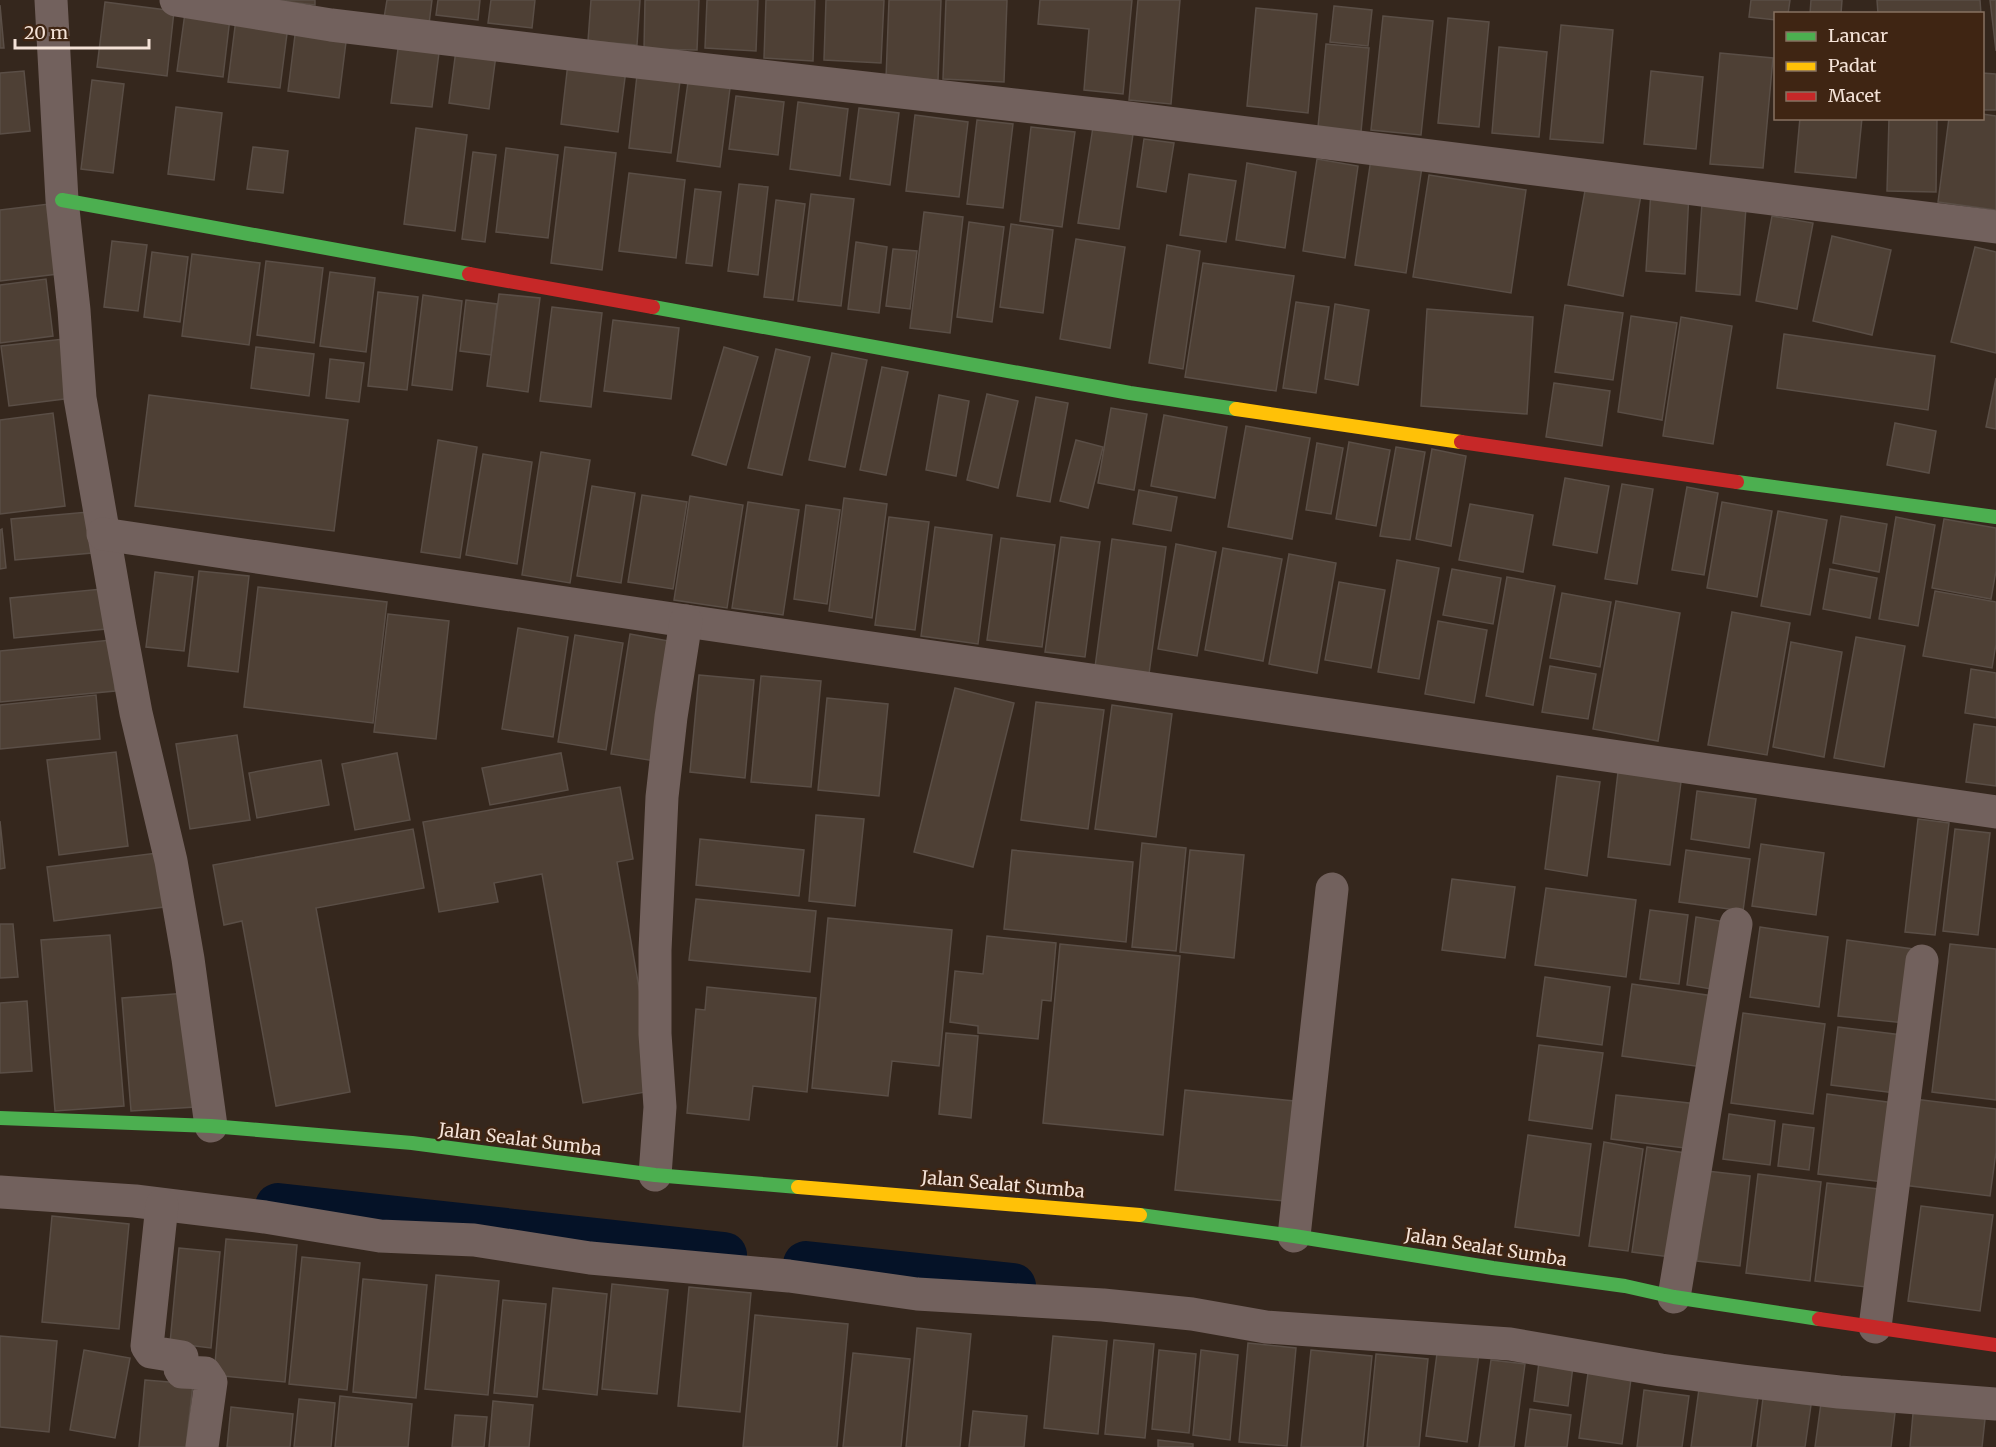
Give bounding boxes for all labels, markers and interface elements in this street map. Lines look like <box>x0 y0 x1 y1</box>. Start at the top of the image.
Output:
scale bar <box>15 12 148 50</box>
legend <box>1774 12 1984 120</box>
text: 20 m <box>24 21 68 44</box>
text: Lancar <box>1828 24 1888 47</box>
text: Padat <box>1828 54 1877 77</box>
text: Macet <box>1828 84 1881 107</box>
street label: Jalan Sealat Sumba <box>436 1117 603 1160</box>
street label: Jalan Sealat Sumba <box>919 1165 1086 1203</box>
street label: Jalan Sealat Sumba <box>1402 1223 1569 1271</box>

